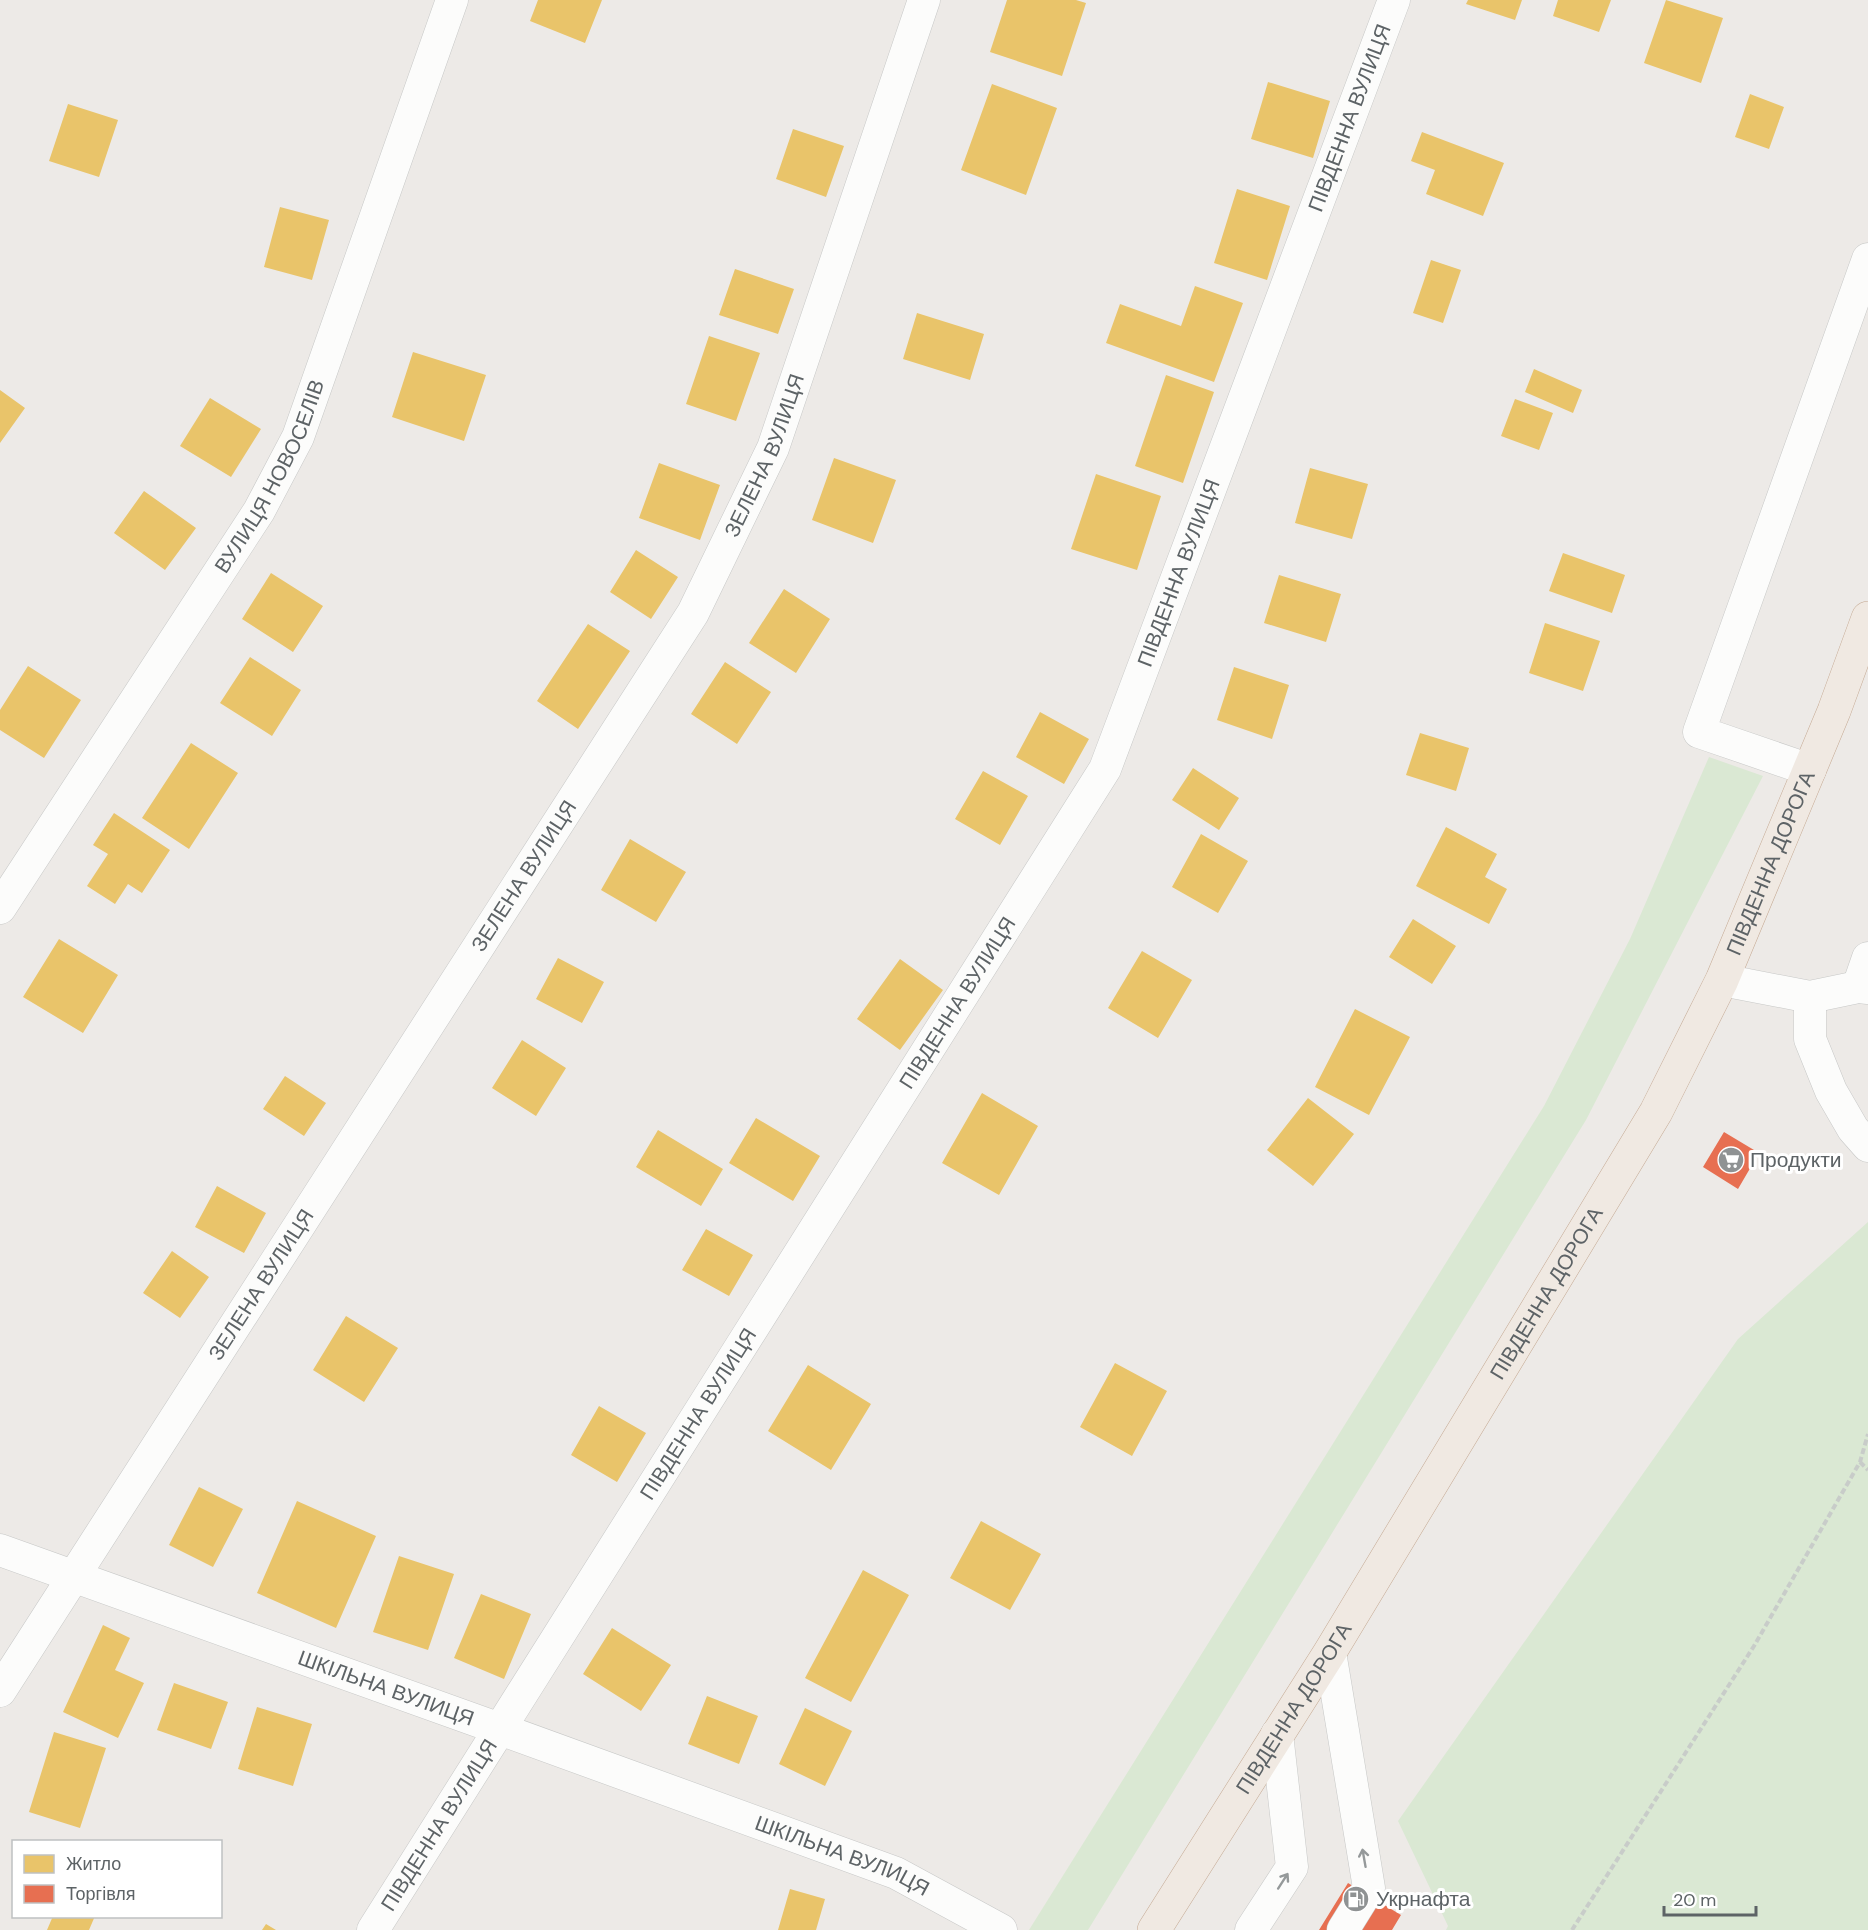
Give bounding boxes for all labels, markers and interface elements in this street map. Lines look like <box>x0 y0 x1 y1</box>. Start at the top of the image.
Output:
street label: ПІВДЕННА ВУЛИЦЯ <box>1302 20 1398 216</box>
street label: ЗЕЛЕНА ВУЛИЦЯ <box>718 370 811 542</box>
street label: ВУЛИЦЯ НОВОСЕЛІВ <box>208 376 331 579</box>
street label: ПІВДЕННА ВУЛИЦЯ <box>1131 475 1227 671</box>
street label: ПІВДЕННА ДОРОГА <box>1720 767 1821 959</box>
street label: ЗЕЛЕНА ВУЛИЦЯ <box>465 795 583 957</box>
street label: ПІВДЕННА ВУЛИЦЯ <box>893 912 1022 1094</box>
supermarket icon: Продукти <box>1716 1145 1746 1175</box>
place label: Продукти <box>1750 1146 1842 1174</box>
street label: ПІВДЕННА ДОРОГА <box>1484 1202 1609 1385</box>
street label: ЗЕЛЕНА ВУЛИЦЯ <box>202 1204 320 1366</box>
street label: ПІВДЕННА ВУЛИЦЯ <box>634 1323 763 1505</box>
street label: ПІВДЕННА ДОРОГА <box>1230 1618 1358 1799</box>
street label: ШКІЛЬНА ВУЛИЦЯ <box>294 1644 478 1733</box>
street label: ПІВДЕННА ВУЛИЦЯ <box>374 1734 504 1916</box>
street label: ШКІЛЬНА ВУЛИЦЯ <box>751 1809 934 1903</box>
legend <box>12 1840 222 1918</box>
one-way arrow <box>1358 1849 1369 1869</box>
text: Житло <box>66 1852 121 1876</box>
one-way arrow <box>1278 1873 1290 1890</box>
scale bar <box>1664 1879 1756 1917</box>
text: Торгівля <box>66 1882 136 1906</box>
fuel station icon: Укрнафта <box>1341 1884 1371 1914</box>
place label: Укрнафта <box>1376 1885 1471 1913</box>
text: 20 m <box>1673 1888 1716 1912</box>

